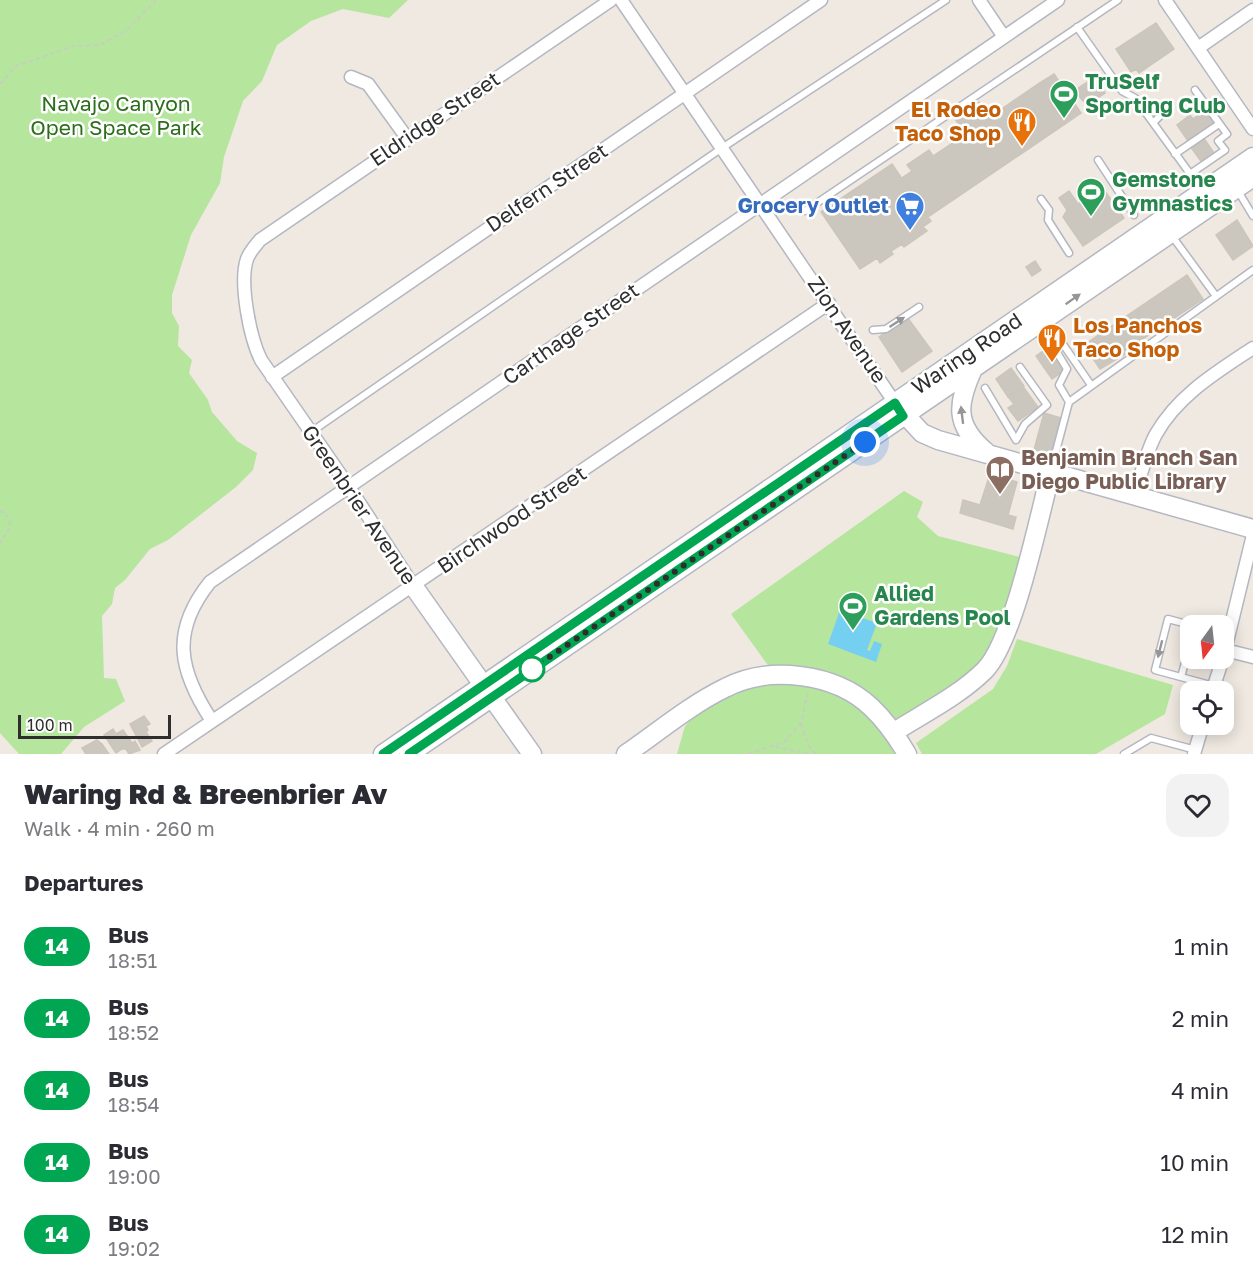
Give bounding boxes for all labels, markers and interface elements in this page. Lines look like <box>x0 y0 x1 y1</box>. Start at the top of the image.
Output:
street label: Eldridge Street <box>364 65 505 171</box>
place label: TruSelf Sporting Club <box>1085 68 1226 118</box>
sports icon: TruSelf Sporting Club <box>1048 78 1080 120</box>
park label: Navajo Canyon Open Space Park <box>30 90 202 140</box>
place label: El Rodeo Taco Shop <box>895 96 1001 146</box>
restaurant icon: El Rodeo Taco Shop <box>1006 106 1038 148</box>
street label: Delfern Street <box>481 137 612 237</box>
place label: Gemstone Gymnastics <box>1112 166 1233 216</box>
sports icon: Gemstone Gymnastics <box>1075 176 1107 218</box>
supermarket icon: Grocery Outlet <box>894 190 926 232</box>
place label: Grocery Outlet <box>737 192 889 218</box>
street label: Zion Avenue <box>803 271 893 388</box>
street label: Carthage Street <box>497 277 644 390</box>
one-way arrow <box>1064 293 1080 305</box>
street label: Waring Road <box>906 307 1027 400</box>
place label: Los Panchos Taco Shop <box>1073 312 1203 362</box>
one-way arrow <box>889 316 905 328</box>
restaurant icon: Los Panchos Taco Shop <box>1036 322 1068 364</box>
one-way arrow <box>958 405 967 424</box>
street label: Greenbrier Avenue <box>297 420 423 589</box>
your location <box>850 427 880 457</box>
place label: Benjamin Branch San Diego Public Library <box>1021 444 1237 494</box>
library icon: Benjamin Branch San Diego Public Library <box>984 454 1016 496</box>
street label: Birchwood Street <box>432 460 591 579</box>
place label: Allied Gardens Pool <box>874 580 1011 630</box>
sports icon: Allied Gardens Pool <box>837 590 869 632</box>
north arrow <box>1180 615 1234 669</box>
map controls <box>1180 615 1234 735</box>
one-way arrow <box>1155 640 1165 659</box>
unlabelled marker <box>519 656 545 682</box>
button: locate <box>1180 681 1234 735</box>
scale bar <box>18 712 171 740</box>
text: 100 m <box>27 715 73 735</box>
button: heart <box>1166 774 1229 837</box>
text: Waring Rd & Breenbrier Av <box>24 777 388 810</box>
text: Walk · 4 min · 260 m <box>24 816 215 840</box>
text: Departures <box>24 869 143 896</box>
text: Bus <box>108 921 149 948</box>
text: 14 <box>45 933 69 959</box>
text: 1 min <box>1174 933 1229 960</box>
text: 18:51 <box>108 948 157 972</box>
text: Bus <box>108 993 149 1020</box>
text: 14 <box>45 1005 69 1031</box>
text: 2 min <box>1172 1005 1229 1032</box>
text: 18:52 <box>108 1020 159 1044</box>
text: Bus <box>108 1065 149 1092</box>
text: 14 <box>45 1077 69 1103</box>
text: 4 min <box>1171 1077 1229 1104</box>
text: 18:54 <box>108 1092 160 1116</box>
text: Bus <box>108 1137 149 1164</box>
text: 14 <box>45 1149 69 1175</box>
text: 10 min <box>1160 1149 1229 1176</box>
text: 19:00 <box>108 1164 161 1188</box>
text: Bus <box>108 1209 149 1236</box>
text: 14 <box>45 1221 69 1247</box>
text: 12 min <box>1161 1221 1229 1248</box>
text: 19:02 <box>108 1236 160 1260</box>

